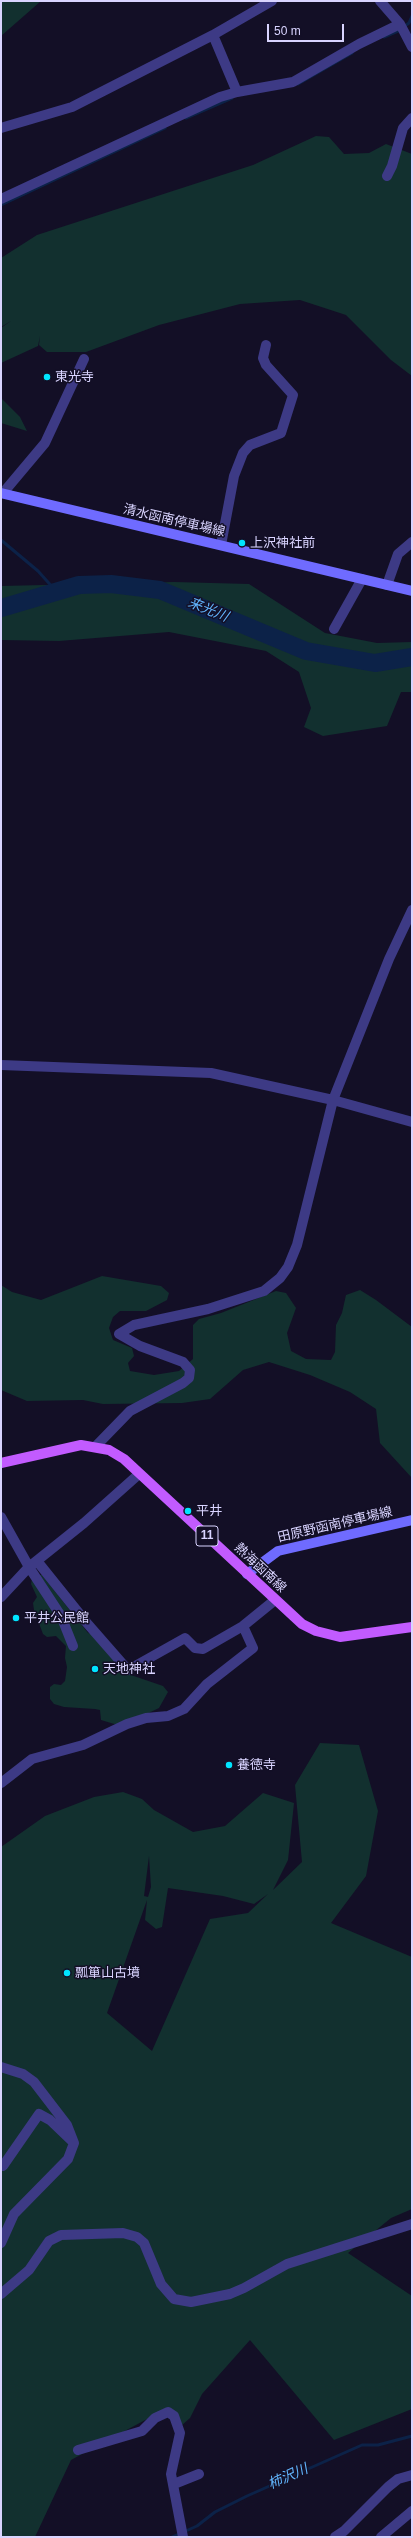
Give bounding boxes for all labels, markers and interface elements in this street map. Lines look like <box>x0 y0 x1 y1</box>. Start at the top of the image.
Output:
scale bar <box>269 16 346 42</box>
text: 50 m <box>274 24 301 38</box>
place label: 東光寺 <box>55 369 94 385</box>
marker: 東光寺 <box>42 372 52 382</box>
street label: 清水函南停車場線 <box>122 502 226 540</box>
place label: 上沢神社前 <box>250 535 315 551</box>
marker: 上沢神社前 <box>237 538 247 548</box>
water label: 来光川 <box>185 594 231 626</box>
place label: 平井 <box>196 1503 222 1519</box>
street label: 田原野函南停車場線 <box>276 1504 394 1546</box>
marker: 平井 <box>183 1506 193 1516</box>
road number: 11 <box>196 1526 218 1546</box>
street label: 熱海函南線 <box>231 1540 289 1596</box>
place label: 平井公民館 <box>24 1610 89 1626</box>
marker: 平井公民館 <box>11 1613 21 1623</box>
place label: 天地神社 <box>103 1661 155 1677</box>
marker: 天地神社 <box>90 1664 100 1674</box>
place label: 養徳寺 <box>237 1757 276 1773</box>
marker: 養徳寺 <box>224 1760 234 1770</box>
place label: 瓢箪山古墳 <box>75 1965 140 1981</box>
marker: 瓢箪山古墳 <box>62 1968 72 1978</box>
water label: 柿沢川 <box>265 2461 311 2493</box>

